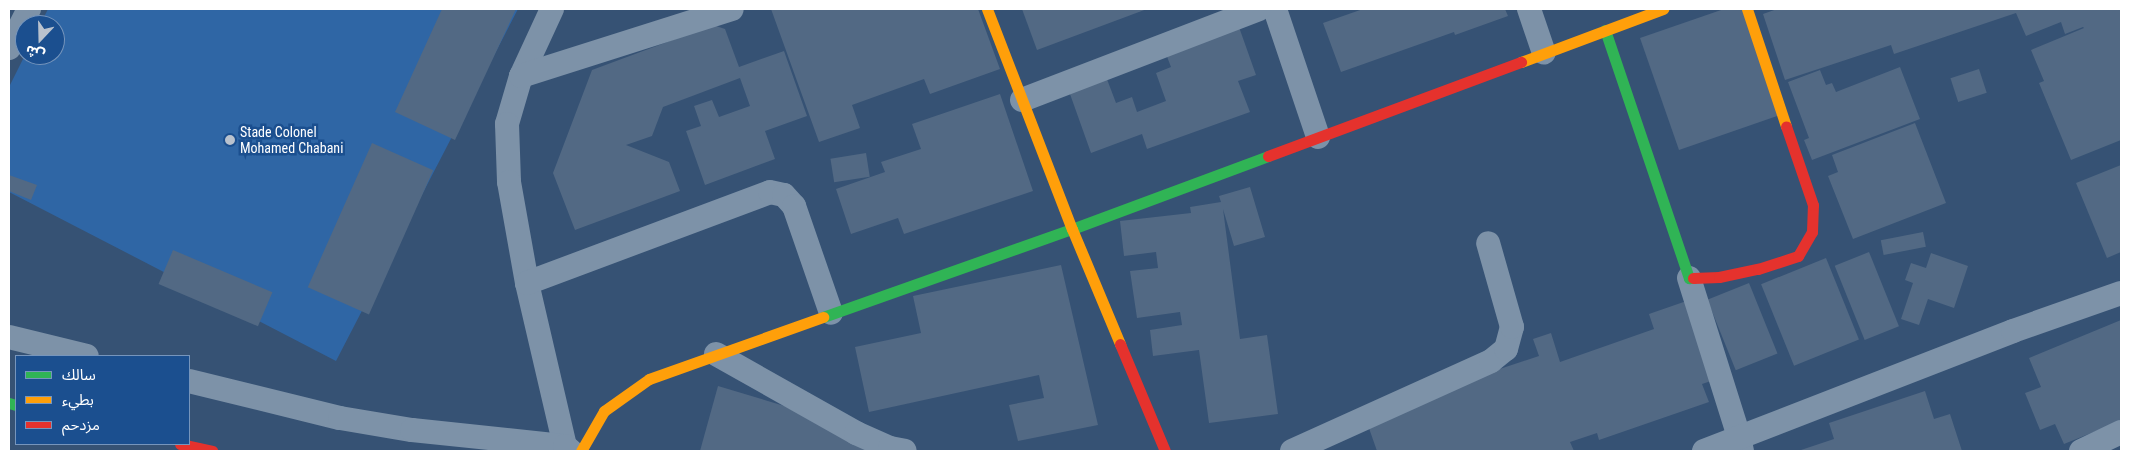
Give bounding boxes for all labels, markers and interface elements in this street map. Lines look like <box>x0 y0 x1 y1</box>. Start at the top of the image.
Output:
north arrow <box>15 15 65 65</box>
text: ش <box>23 42 47 64</box>
place label: Stade Colonel Mohamed Chabani <box>240 124 343 156</box>
marker: Stade Colonel Mohamed Chabani <box>224 134 236 146</box>
legend <box>15 355 190 445</box>
text: سالك <box>62 366 96 384</box>
text: بطيء <box>62 391 94 409</box>
text: مزدحم <box>62 416 100 434</box>

